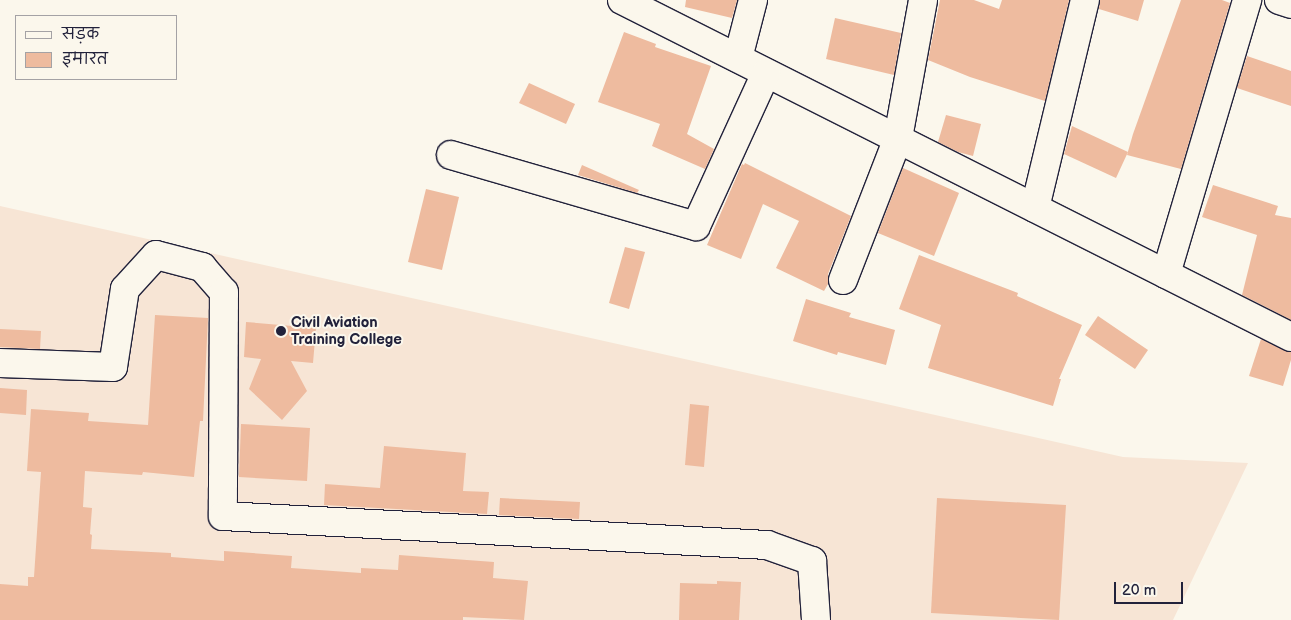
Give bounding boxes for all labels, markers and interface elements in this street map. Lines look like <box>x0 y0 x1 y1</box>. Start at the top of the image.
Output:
legend <box>15 15 178 80</box>
text: सड़क <box>62 25 99 44</box>
text: इमारत <box>62 50 108 69</box>
place label: Civil Aviation Training College <box>291 313 402 348</box>
marker: Civil Aviation Training College <box>275 325 287 337</box>
scale bar <box>1116 572 1185 604</box>
text: 20 m <box>1122 581 1156 600</box>

